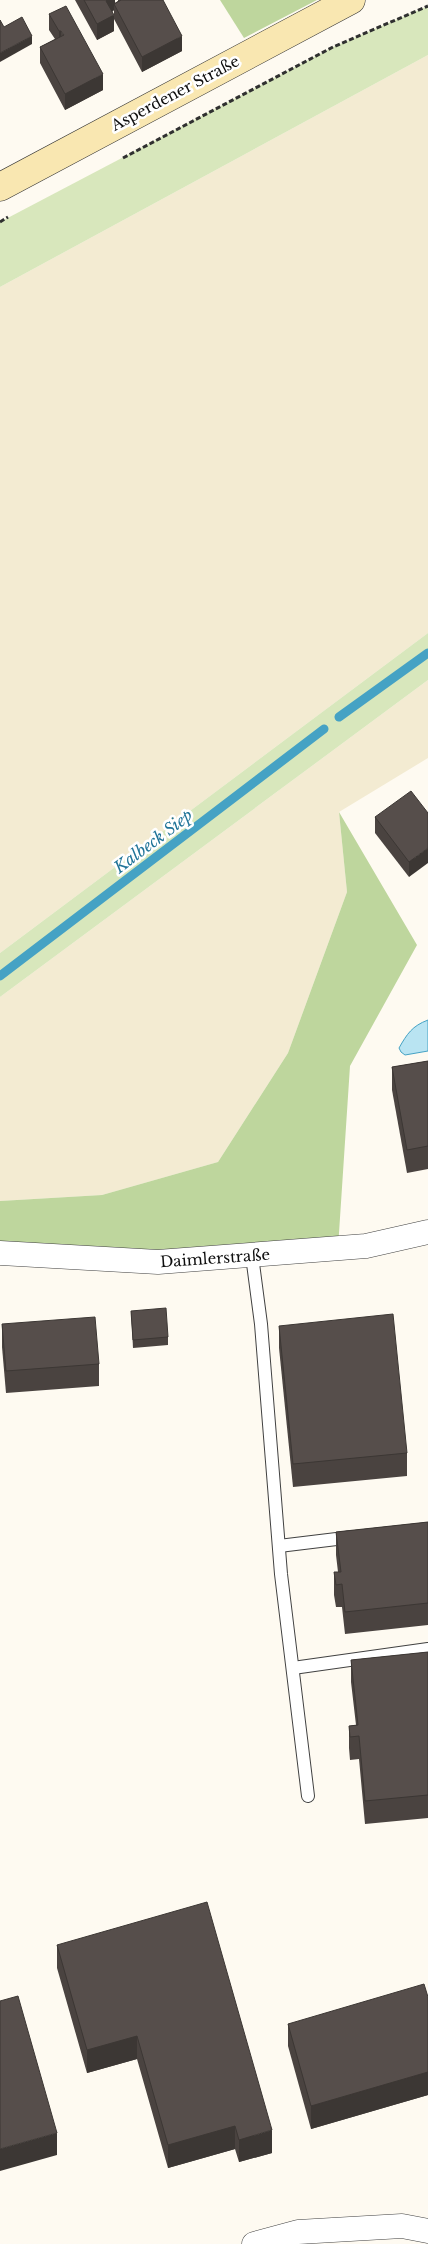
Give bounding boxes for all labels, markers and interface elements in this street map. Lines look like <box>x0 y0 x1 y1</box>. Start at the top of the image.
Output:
street label: Asperdener Straße <box>107 51 242 135</box>
water label: Kalbeck Siep <box>109 805 196 878</box>
street label: Daimlerstraße <box>159 1245 271 1271</box>

